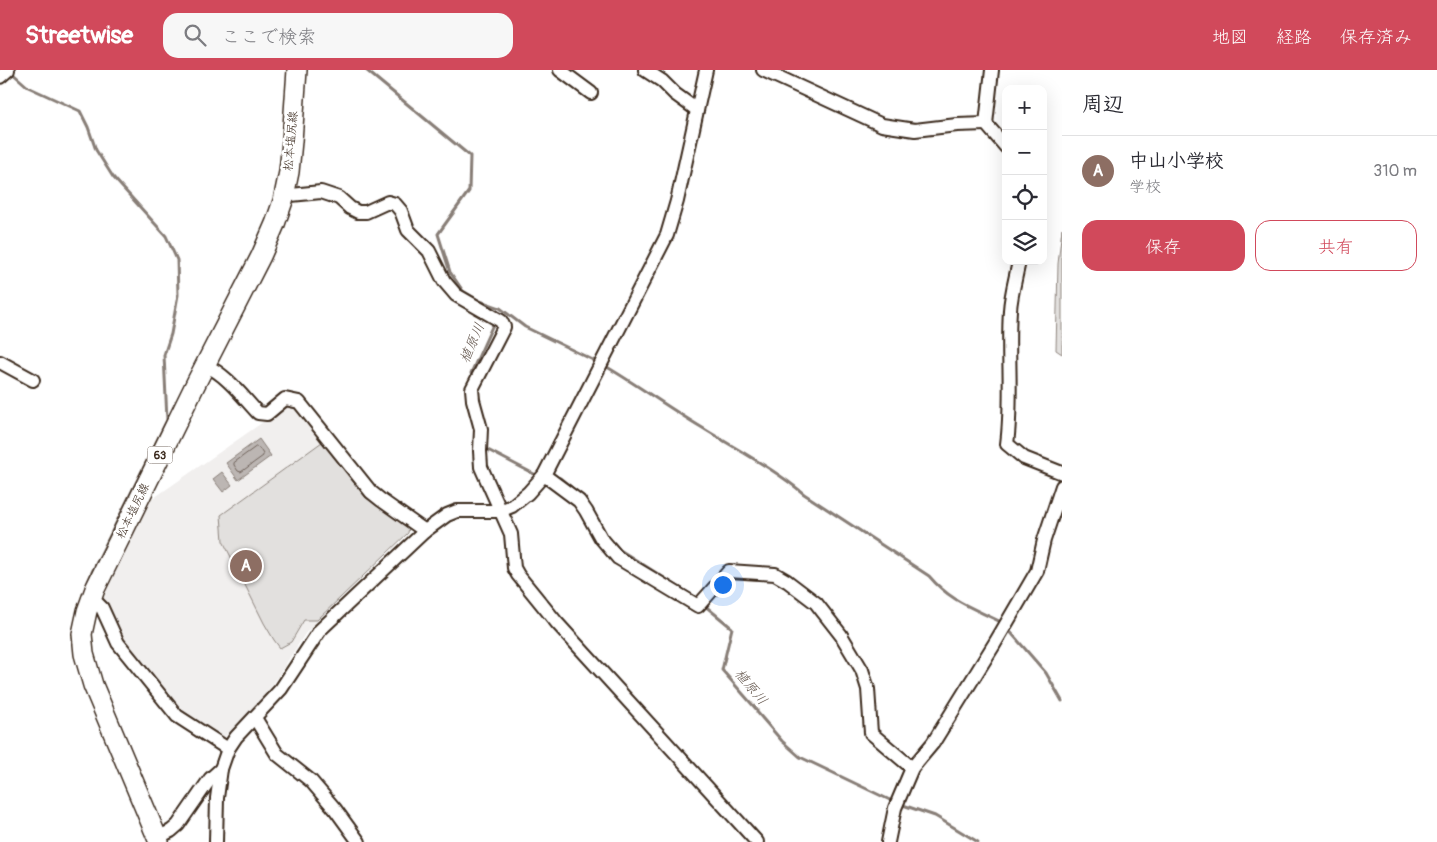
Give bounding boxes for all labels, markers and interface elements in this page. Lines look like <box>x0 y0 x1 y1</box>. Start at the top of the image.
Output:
search box <box>163 13 513 58</box>
text: Streetwise <box>25 21 133 50</box>
icon: search <box>181 21 209 49</box>
text: ここで検索 <box>221 25 316 49</box>
text: 地図 <box>1212 26 1248 49</box>
text: 経路 <box>1276 26 1312 49</box>
text: 保存済み <box>1340 26 1412 49</box>
map controls <box>1002 85 1047 265</box>
button: + <box>1002 85 1047 130</box>
text: 周辺 <box>1082 91 1124 118</box>
street label: 松本塩尻線 <box>281 110 301 172</box>
button: − <box>1002 130 1047 175</box>
text: 中山小学校 <box>1129 149 1224 173</box>
text: A <box>1093 161 1103 181</box>
text: 310 m <box>1373 161 1417 181</box>
button: locate <box>1002 175 1047 220</box>
text: 学校 <box>1129 177 1161 197</box>
button: layers <box>1002 220 1047 265</box>
button: 保存 <box>1082 220 1245 271</box>
button: 共有 <box>1255 220 1417 271</box>
water label: 植原川 <box>456 320 488 366</box>
road number: 63 <box>148 446 172 464</box>
street label: 松本塩尻線 <box>113 481 153 541</box>
pin: A <box>230 547 262 585</box>
your location <box>710 572 736 598</box>
water label: 植原川 <box>731 665 771 709</box>

